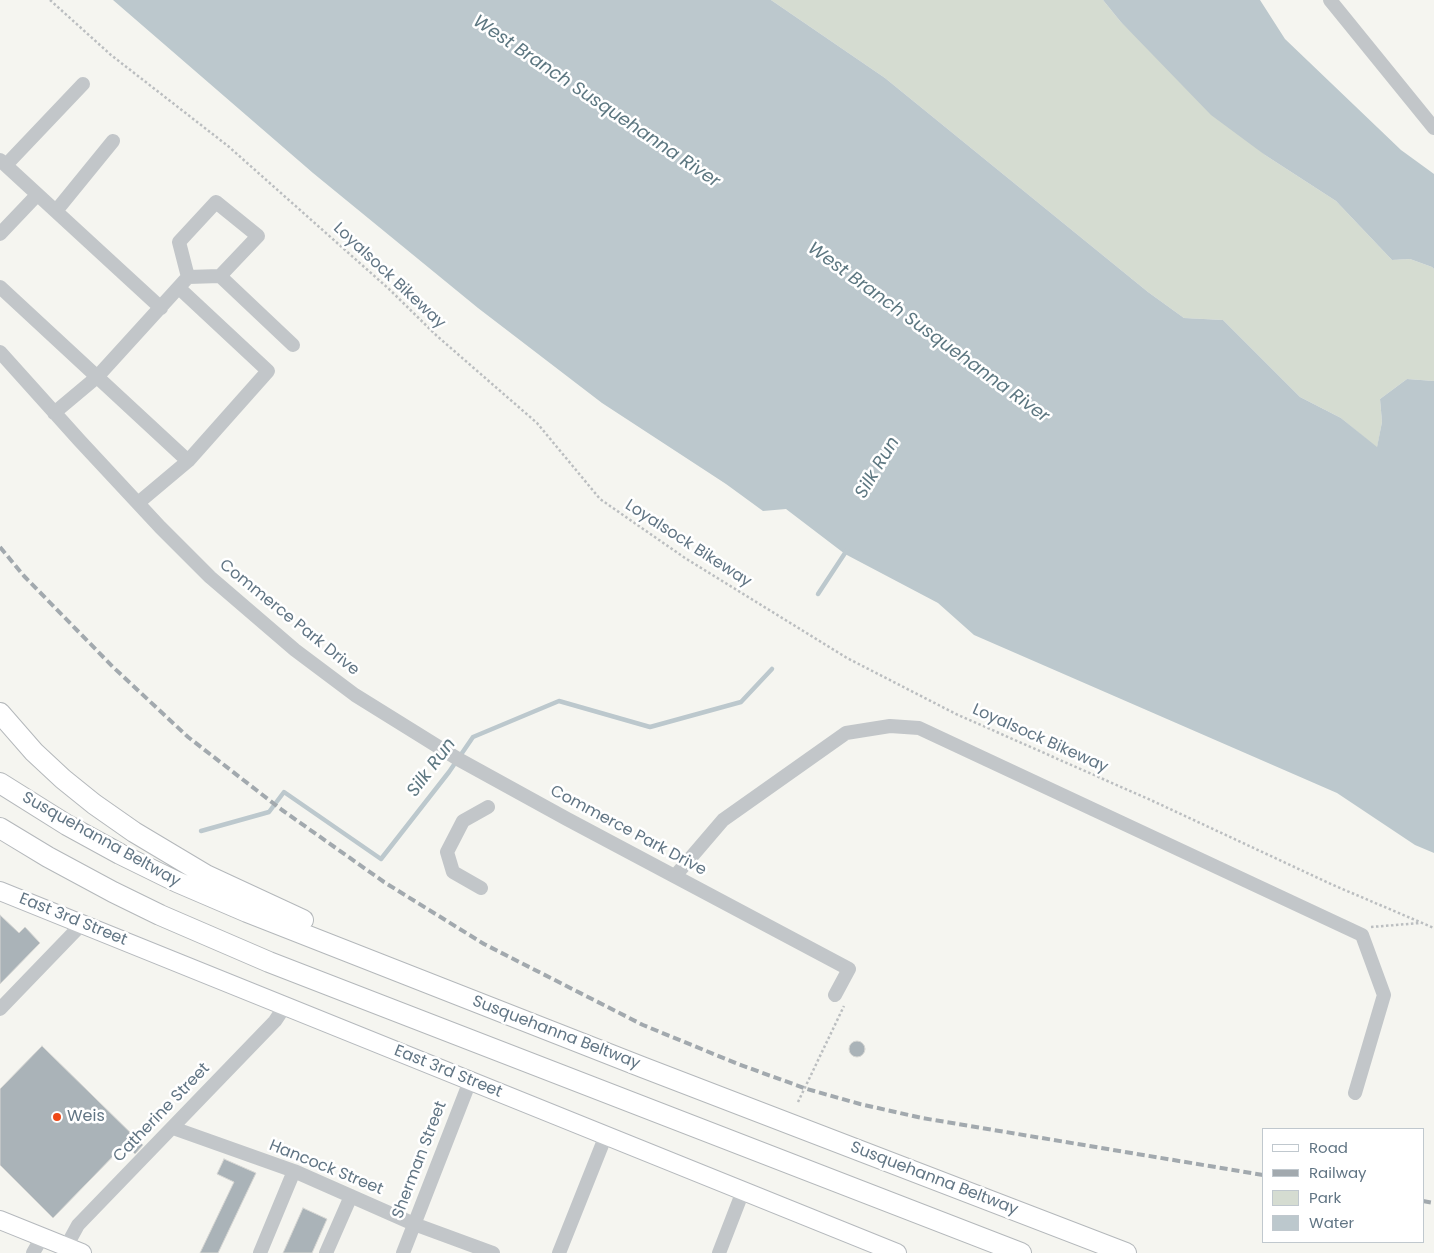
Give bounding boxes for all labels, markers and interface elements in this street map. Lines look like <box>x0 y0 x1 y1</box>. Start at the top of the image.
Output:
water label: West Branch Susquehanna River <box>468 11 724 193</box>
street label: Loyalsock Bikeway <box>329 219 449 333</box>
water label: West Branch Susquehanna River <box>803 238 1053 428</box>
water label: Silk Run <box>851 433 905 503</box>
street label: Loyalsock Bikeway <box>621 496 755 592</box>
street label: Commerce Park Drive <box>215 556 363 680</box>
street label: Loyalsock Bikeway <box>969 700 1111 778</box>
water label: Silk Run <box>403 734 461 802</box>
street label: Commerce Park Drive <box>547 782 709 880</box>
street label: Susquehanna Beltway <box>18 788 184 892</box>
street label: East 3rd Street <box>16 890 130 950</box>
street label: Susquehanna Beltway <box>469 992 643 1074</box>
street label: East 3rd Street <box>391 1042 505 1102</box>
street label: Catherine Street <box>110 1059 214 1167</box>
street label: Sherman Street <box>389 1099 451 1221</box>
place label: Weis <box>67 1107 105 1127</box>
marker: Weis <box>51 1111 63 1123</box>
legend <box>1262 1128 1424 1243</box>
street label: Hancock Street <box>266 1136 386 1200</box>
text: Road <box>1309 1137 1348 1158</box>
street label: Susquehanna Beltway <box>847 1138 1021 1220</box>
text: Railway <box>1309 1162 1367 1183</box>
text: Park <box>1309 1187 1341 1208</box>
text: Water <box>1309 1212 1354 1233</box>

